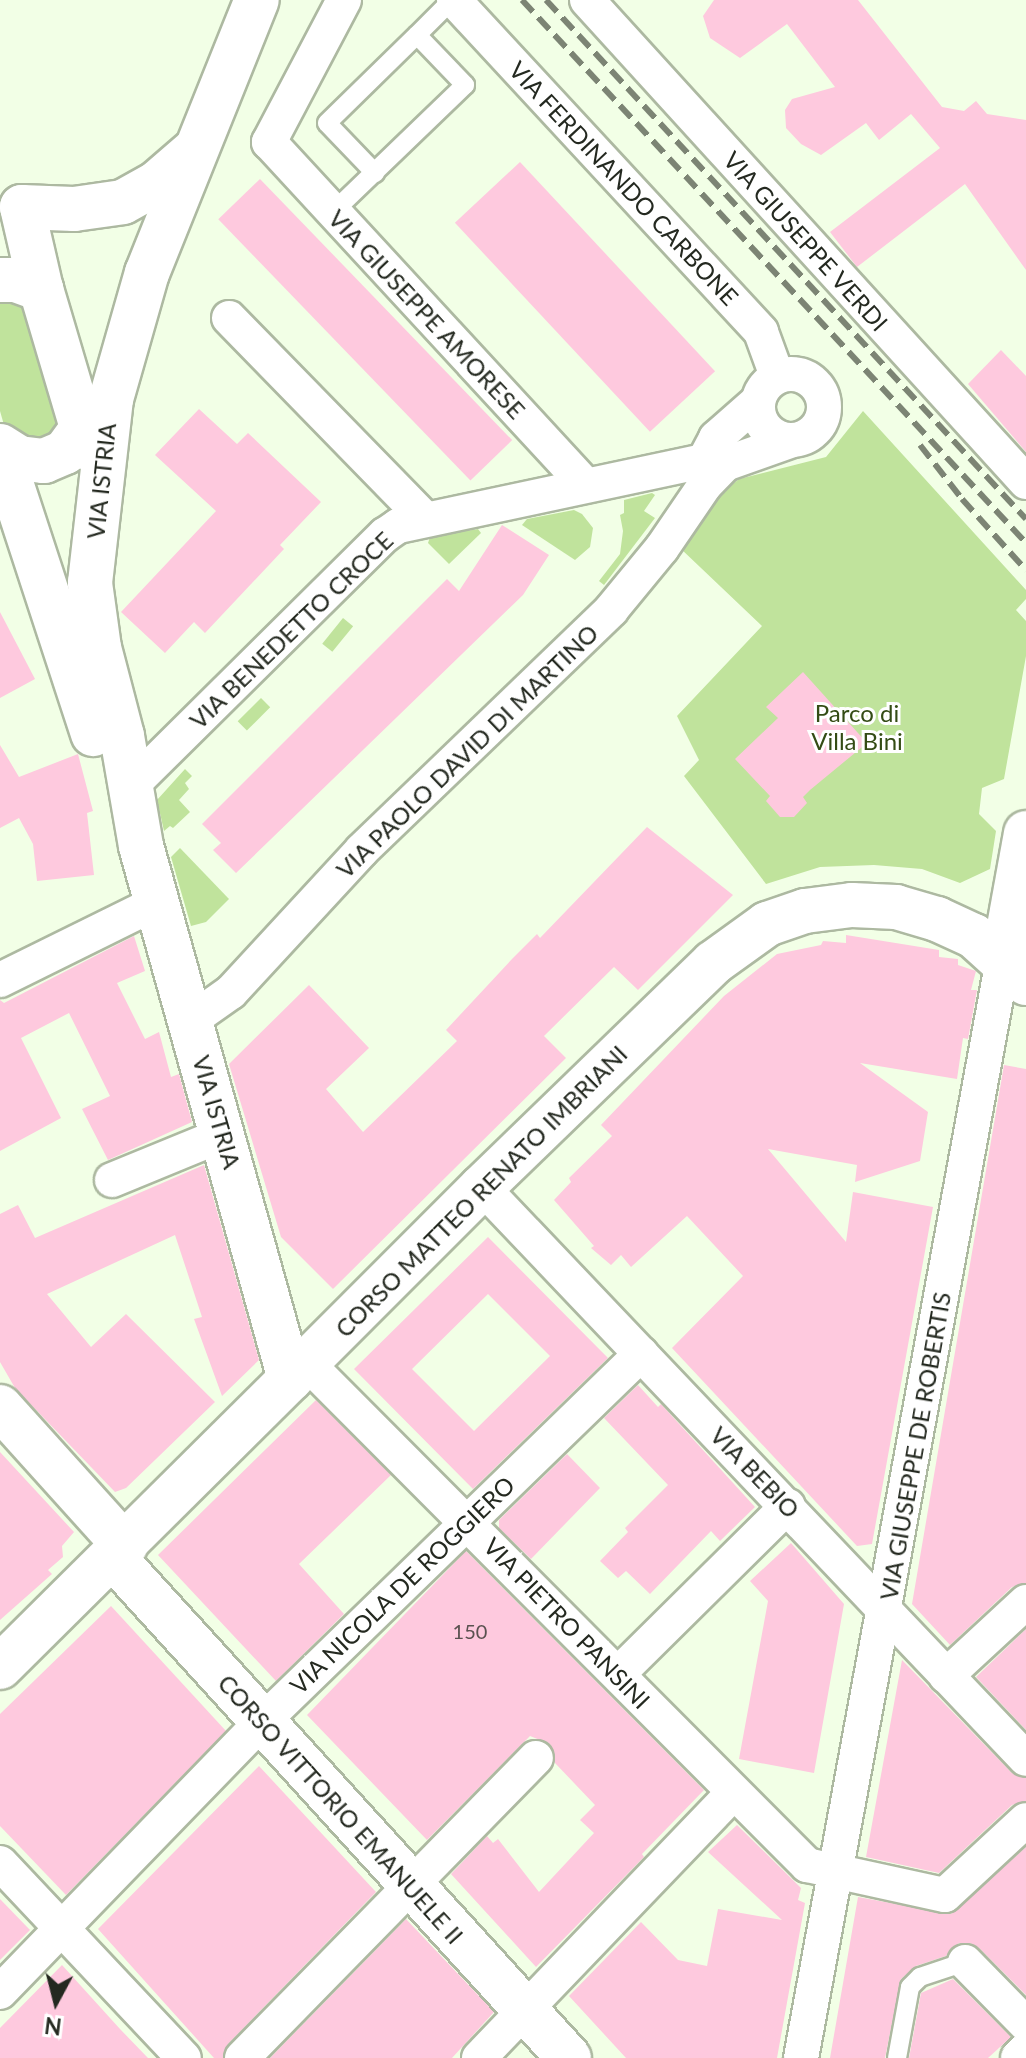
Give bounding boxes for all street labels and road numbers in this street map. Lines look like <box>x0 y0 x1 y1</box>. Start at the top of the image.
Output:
street label: VIA FERDINANDO CARBONE <box>503 55 745 311</box>
street label: VIA GIUSEPPE VERDI <box>717 145 895 337</box>
street label: VIA GIUSEPPE AMORESE <box>322 203 532 425</box>
street label: VIA ISTRIA <box>81 421 121 541</box>
street label: VIA BENEDETTO CROCE <box>183 525 399 735</box>
street label: VIA PAOLO DAVID DI MARTINO <box>330 618 604 884</box>
street label: CORSO MATTEO RENATO IMBRIANI <box>329 1039 633 1343</box>
street label: VIA ISTRIA <box>187 1052 247 1172</box>
street label: VIA GIUSEPPE DE ROBERTIS <box>874 1289 956 1603</box>
street label: VIA BEBIO <box>704 1420 806 1524</box>
street label: VIA NICOLA DE ROGGIERO <box>283 1470 521 1700</box>
street label: VIA PIETRO PANSINI <box>478 1531 656 1715</box>
street label: CORSO VITTORIO EMANUELE II <box>212 1668 470 1950</box>

